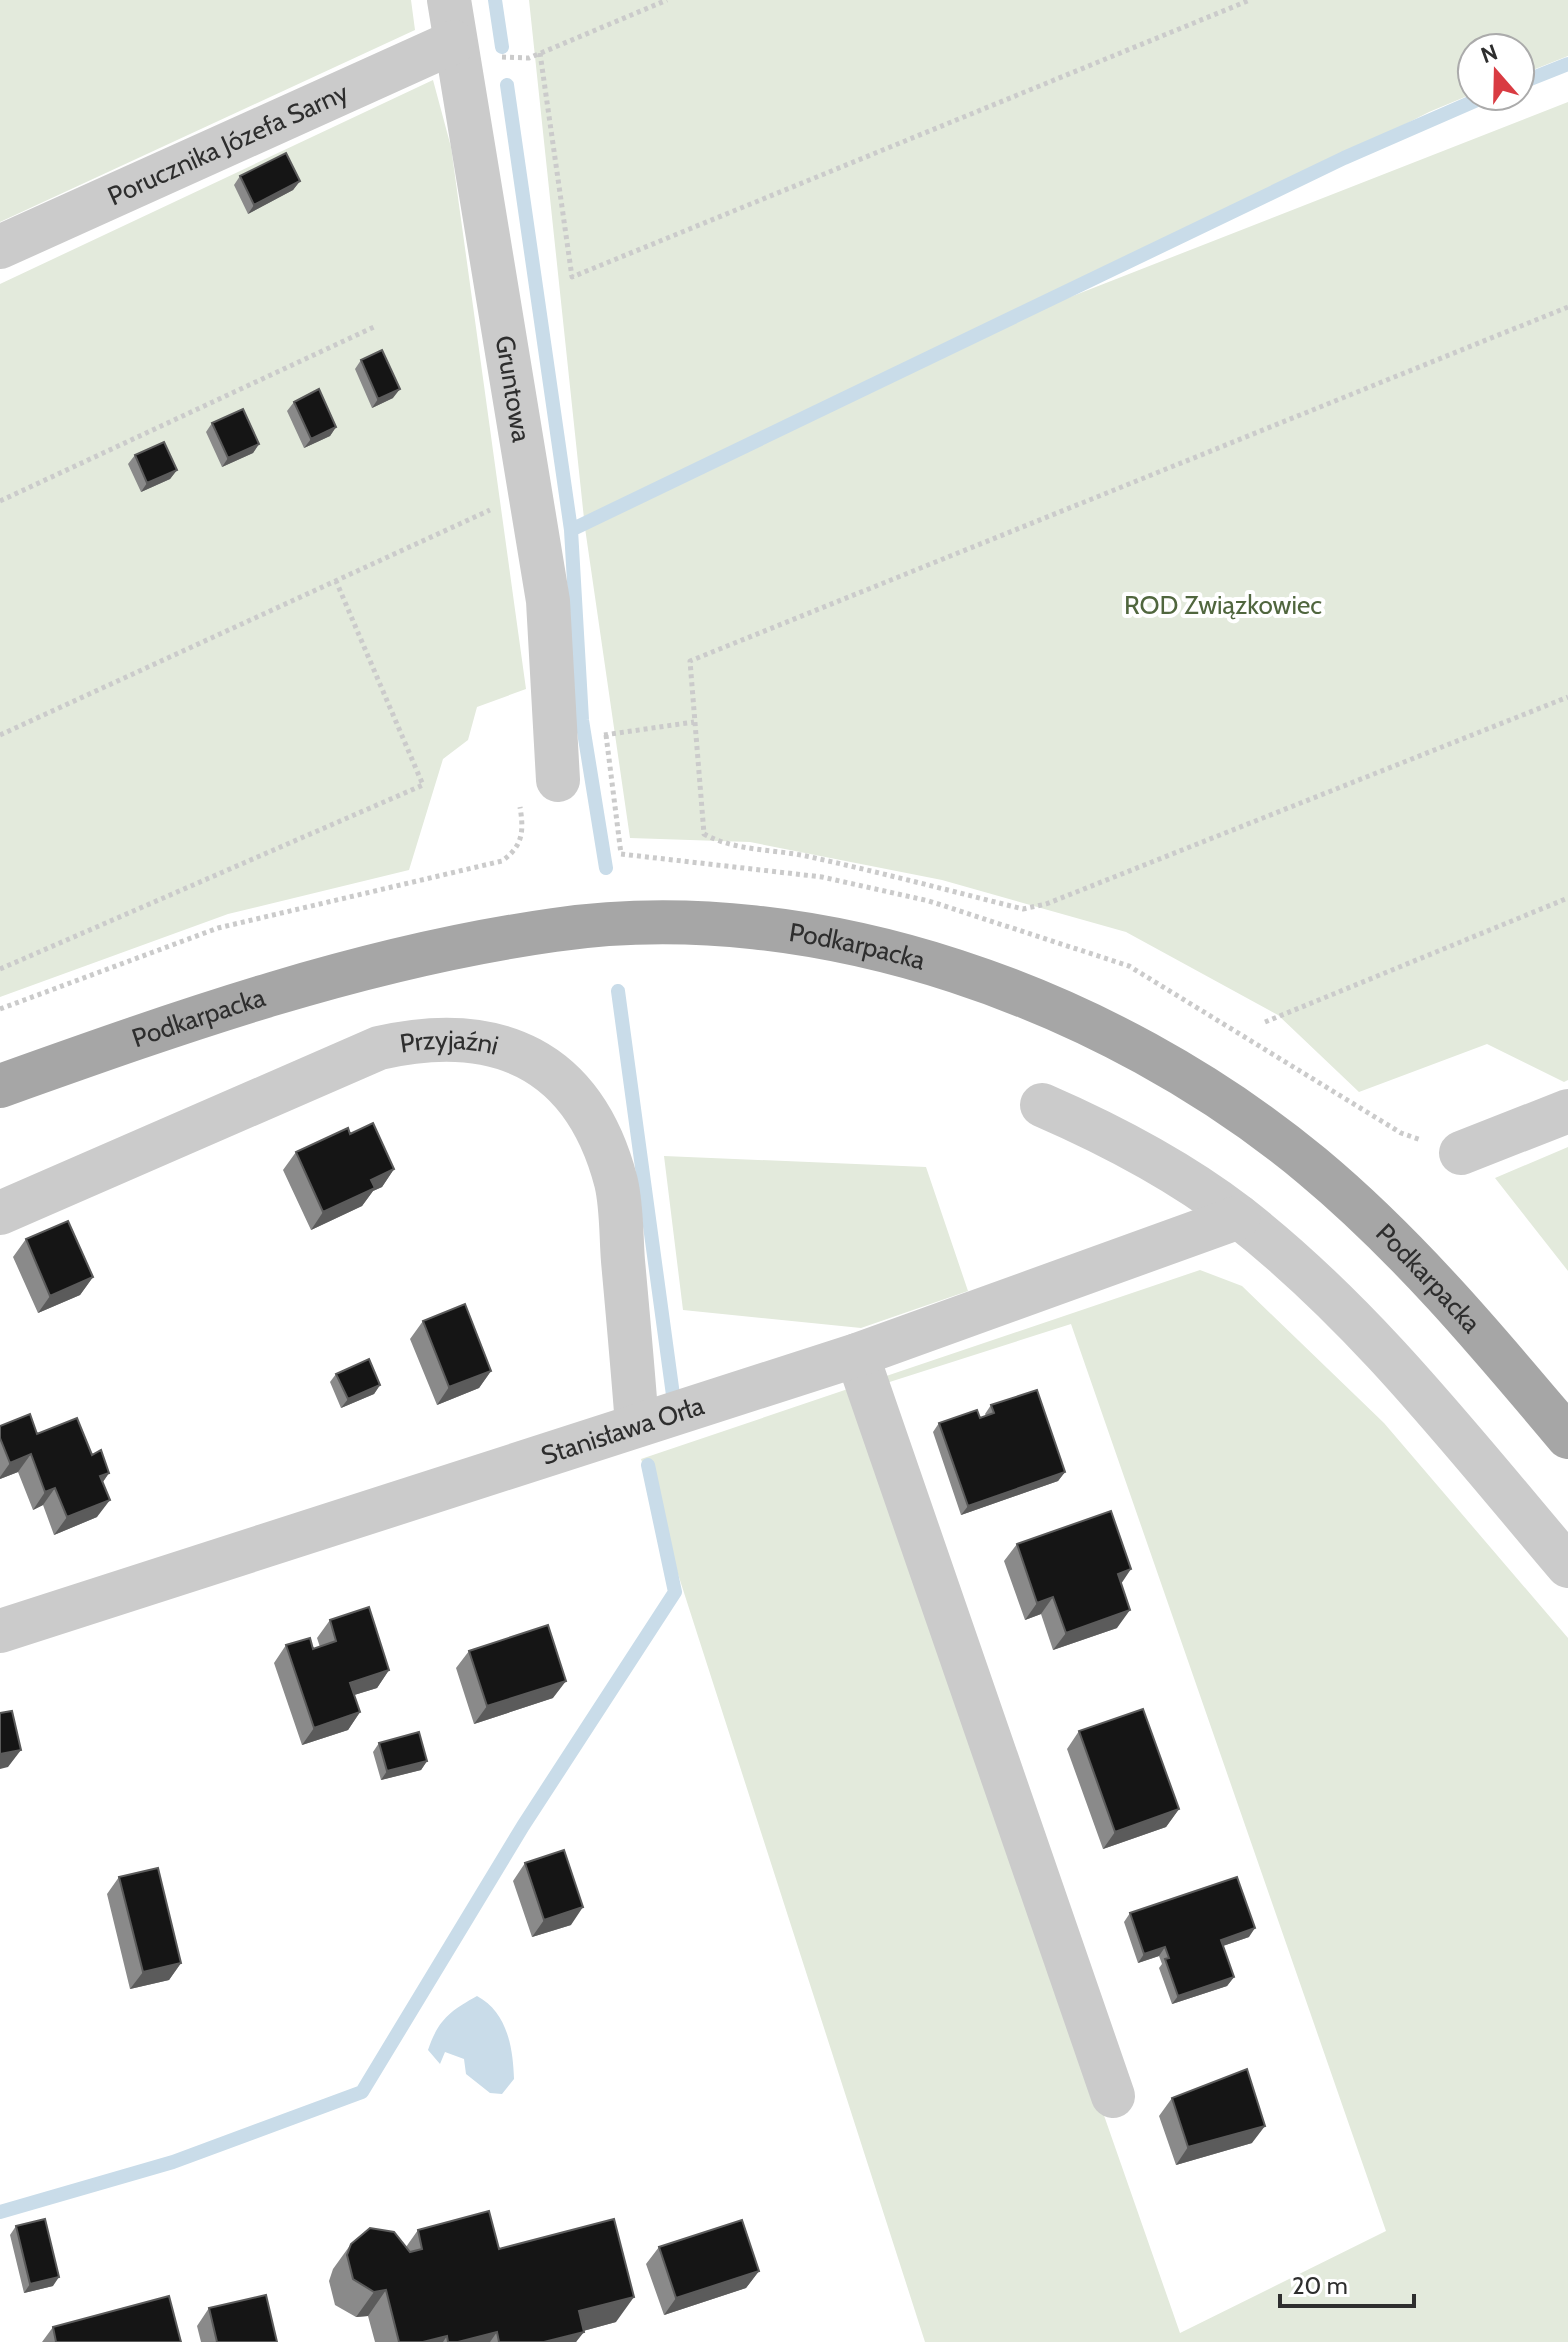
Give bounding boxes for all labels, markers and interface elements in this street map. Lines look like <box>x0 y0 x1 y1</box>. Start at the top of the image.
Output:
north arrow <box>1456 32 1536 112</box>
text: N <box>1477 38 1501 69</box>
street label: Porucznika Józefa Sarny <box>103 76 353 212</box>
street label: Gruntowa <box>489 333 538 445</box>
park label: ROD Związkowiec <box>1124 589 1322 621</box>
street label: Podkarpacka <box>787 916 929 977</box>
street label: Podkarpacka <box>128 981 270 1054</box>
street label: Przyjaźni <box>398 1024 502 1062</box>
street label: Podkarpacka <box>1369 1217 1488 1340</box>
street label: Stanisława Orła <box>537 1389 708 1472</box>
scale bar <box>1280 2258 1414 2308</box>
text: 20 m <box>1292 2271 1348 2300</box>

